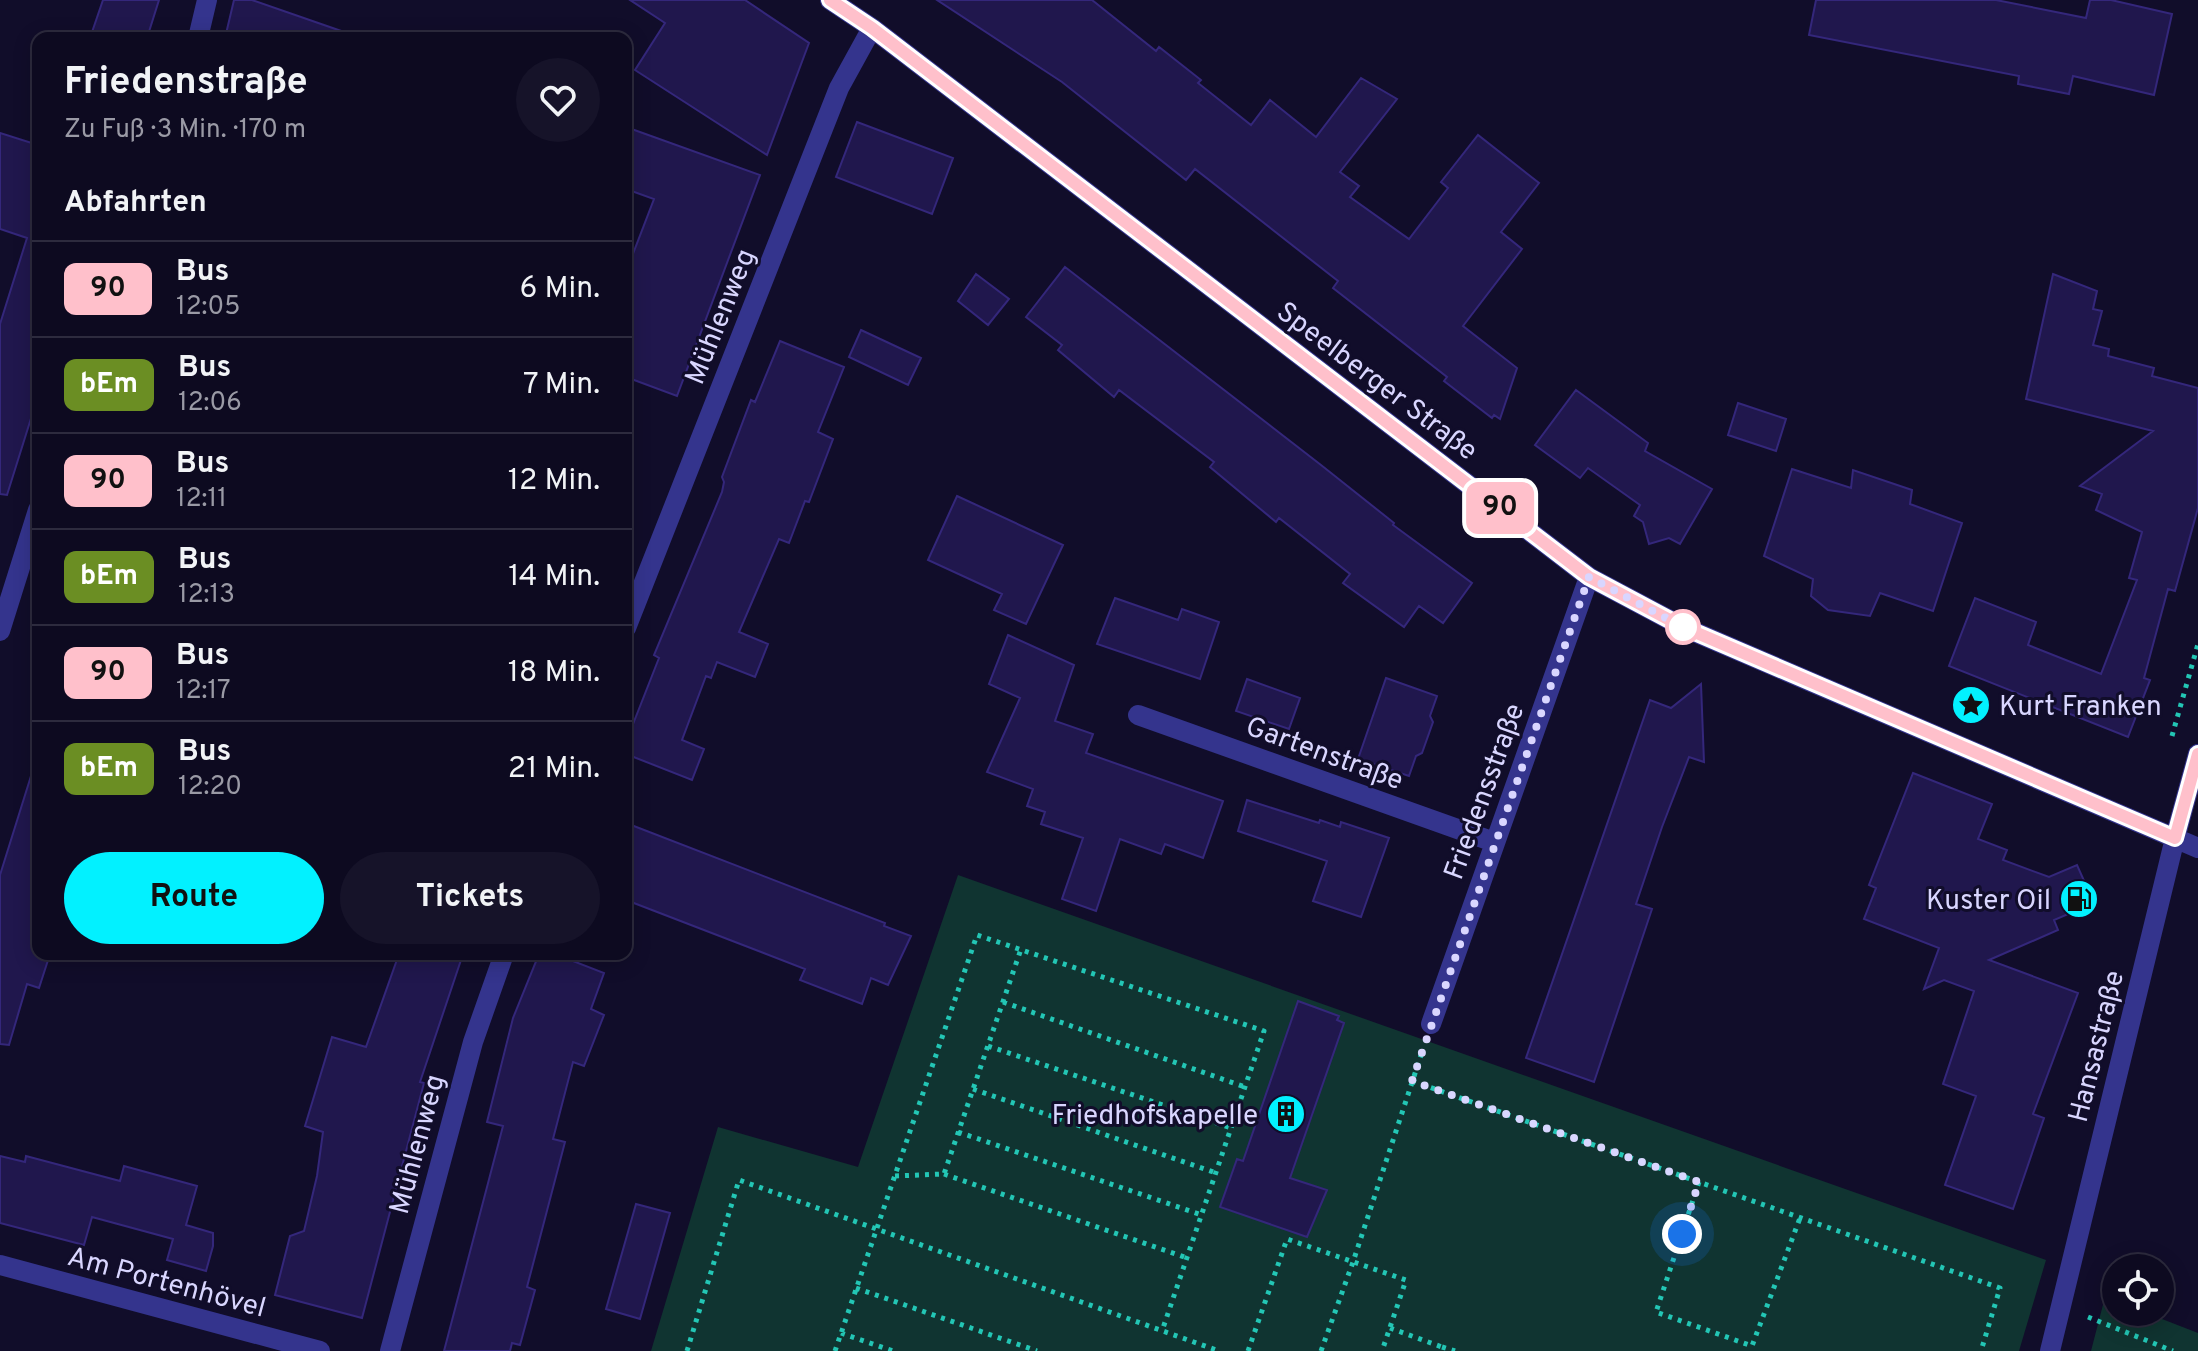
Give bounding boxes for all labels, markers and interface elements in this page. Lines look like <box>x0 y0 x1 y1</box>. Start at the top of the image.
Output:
button: heart <box>516 58 600 142</box>
text: Friedenstraße <box>64 59 308 108</box>
text: Zu Fuß · 3 Min. · 170 m <box>64 114 306 147</box>
text: Abfahrten <box>64 185 207 222</box>
street label: Mühlenweg <box>678 244 765 390</box>
text: Bus <box>176 254 229 291</box>
text: 90 <box>90 271 126 307</box>
text: 6 Min. <box>519 271 600 308</box>
text: 12:05 <box>176 291 240 324</box>
street label: Speelberger Straße <box>1268 295 1484 470</box>
text: Bus <box>178 350 231 387</box>
text: bEm <box>80 367 138 403</box>
text: 7 Min. <box>523 367 600 404</box>
text: 12:06 <box>178 387 242 420</box>
text: Bus <box>176 446 229 483</box>
text: 90 <box>90 463 126 499</box>
text: 12 Min. <box>508 463 600 500</box>
line badge: 90 <box>1464 482 1536 534</box>
text: 12:11 <box>176 483 227 516</box>
text: 90 <box>1482 490 1518 526</box>
text: Bus <box>178 542 231 579</box>
text: bEm <box>80 559 138 595</box>
text: 14 Min. <box>508 559 600 596</box>
text: 12:13 <box>178 579 235 612</box>
unlabelled marker <box>1666 610 1700 644</box>
text: Bus <box>176 638 229 675</box>
text: 90 <box>90 655 126 691</box>
text: 18 Min. <box>508 655 600 692</box>
text: 12:17 <box>176 675 231 708</box>
place icon: Kurt Franken <box>1950 684 1992 726</box>
place label: Kurt Franken <box>1999 690 2162 726</box>
street label: Friedensstraße <box>1437 699 1534 885</box>
street label: Gartenstraße <box>1240 710 1408 800</box>
text: Bus <box>178 734 231 771</box>
text: bEm <box>80 751 138 787</box>
text: 21 Min. <box>508 751 600 788</box>
text: 12:20 <box>178 771 242 804</box>
button: Route <box>64 852 324 944</box>
button: Tickets <box>340 852 600 944</box>
fuel station icon: Kuster Oil <box>2058 878 2100 920</box>
place label: Kuster Oil <box>1926 884 2051 920</box>
street label: Hansastraße <box>2062 967 2134 1126</box>
street label: Mühlenweg <box>383 1071 455 1219</box>
building icon: Friedhofskapelle <box>1265 1093 1307 1135</box>
place label: Friedhofskapelle <box>1052 1099 1258 1135</box>
your location <box>1662 1214 1702 1254</box>
street label: Am Portenhövel <box>63 1240 269 1328</box>
map controls <box>2102 1254 2174 1326</box>
button: locate <box>2102 1254 2174 1326</box>

